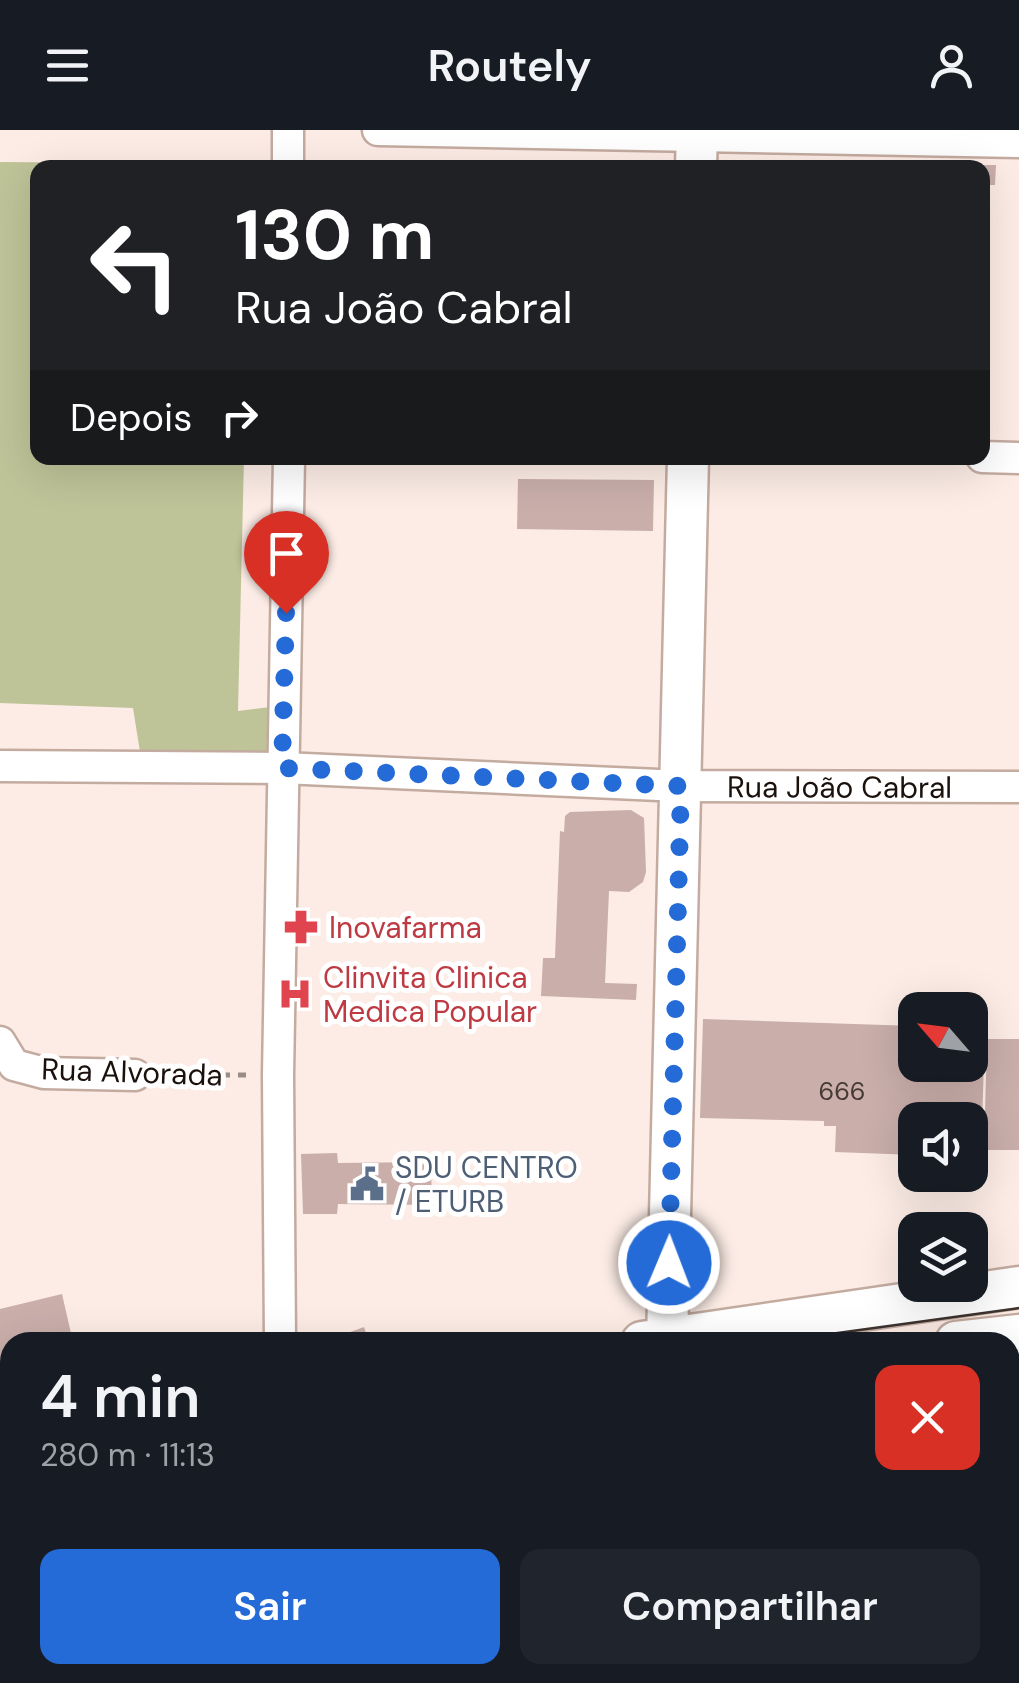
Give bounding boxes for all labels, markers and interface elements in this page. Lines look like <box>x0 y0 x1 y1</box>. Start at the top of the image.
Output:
text: Routely <box>428 36 591 95</box>
icon: menu <box>40 38 95 93</box>
icon: person <box>924 38 979 93</box>
text: 130 m <box>235 190 434 281</box>
icon: left <box>70 200 200 330</box>
text: Rua João Cabral <box>235 278 572 337</box>
icon: right <box>212 390 267 445</box>
text: Depois <box>70 393 192 443</box>
pin <box>244 511 329 614</box>
icon: arrive <box>259 526 314 581</box>
street label: Rua João Cabral <box>727 767 952 806</box>
pharmacy icon: Inovafarma <box>282 908 320 946</box>
place label: Inovafarma <box>329 908 482 947</box>
place label: Clinvita Clinica Medica Popular <box>323 958 537 1031</box>
hospital icon: Clinvita Clinica Medica Popular <box>276 975 314 1013</box>
north arrow <box>898 992 988 1082</box>
map controls <box>898 992 988 1302</box>
street label: Rua Alvorada <box>41 1049 223 1095</box>
house number: 666 <box>818 1075 866 1108</box>
button: sound <box>898 1102 988 1192</box>
place label: SDU CENTRO / ETURB <box>395 1148 578 1221</box>
public building icon: SDU CENTRO / ETURB <box>348 1165 386 1203</box>
position arrow <box>617 1211 721 1315</box>
button: layers <box>898 1212 988 1302</box>
text: 4 min <box>40 1357 201 1436</box>
button: close <box>875 1365 980 1470</box>
text: 280 m · 11:13 <box>40 1434 215 1476</box>
button: Sair <box>40 1549 500 1664</box>
button: Compartilhar <box>520 1549 980 1664</box>

